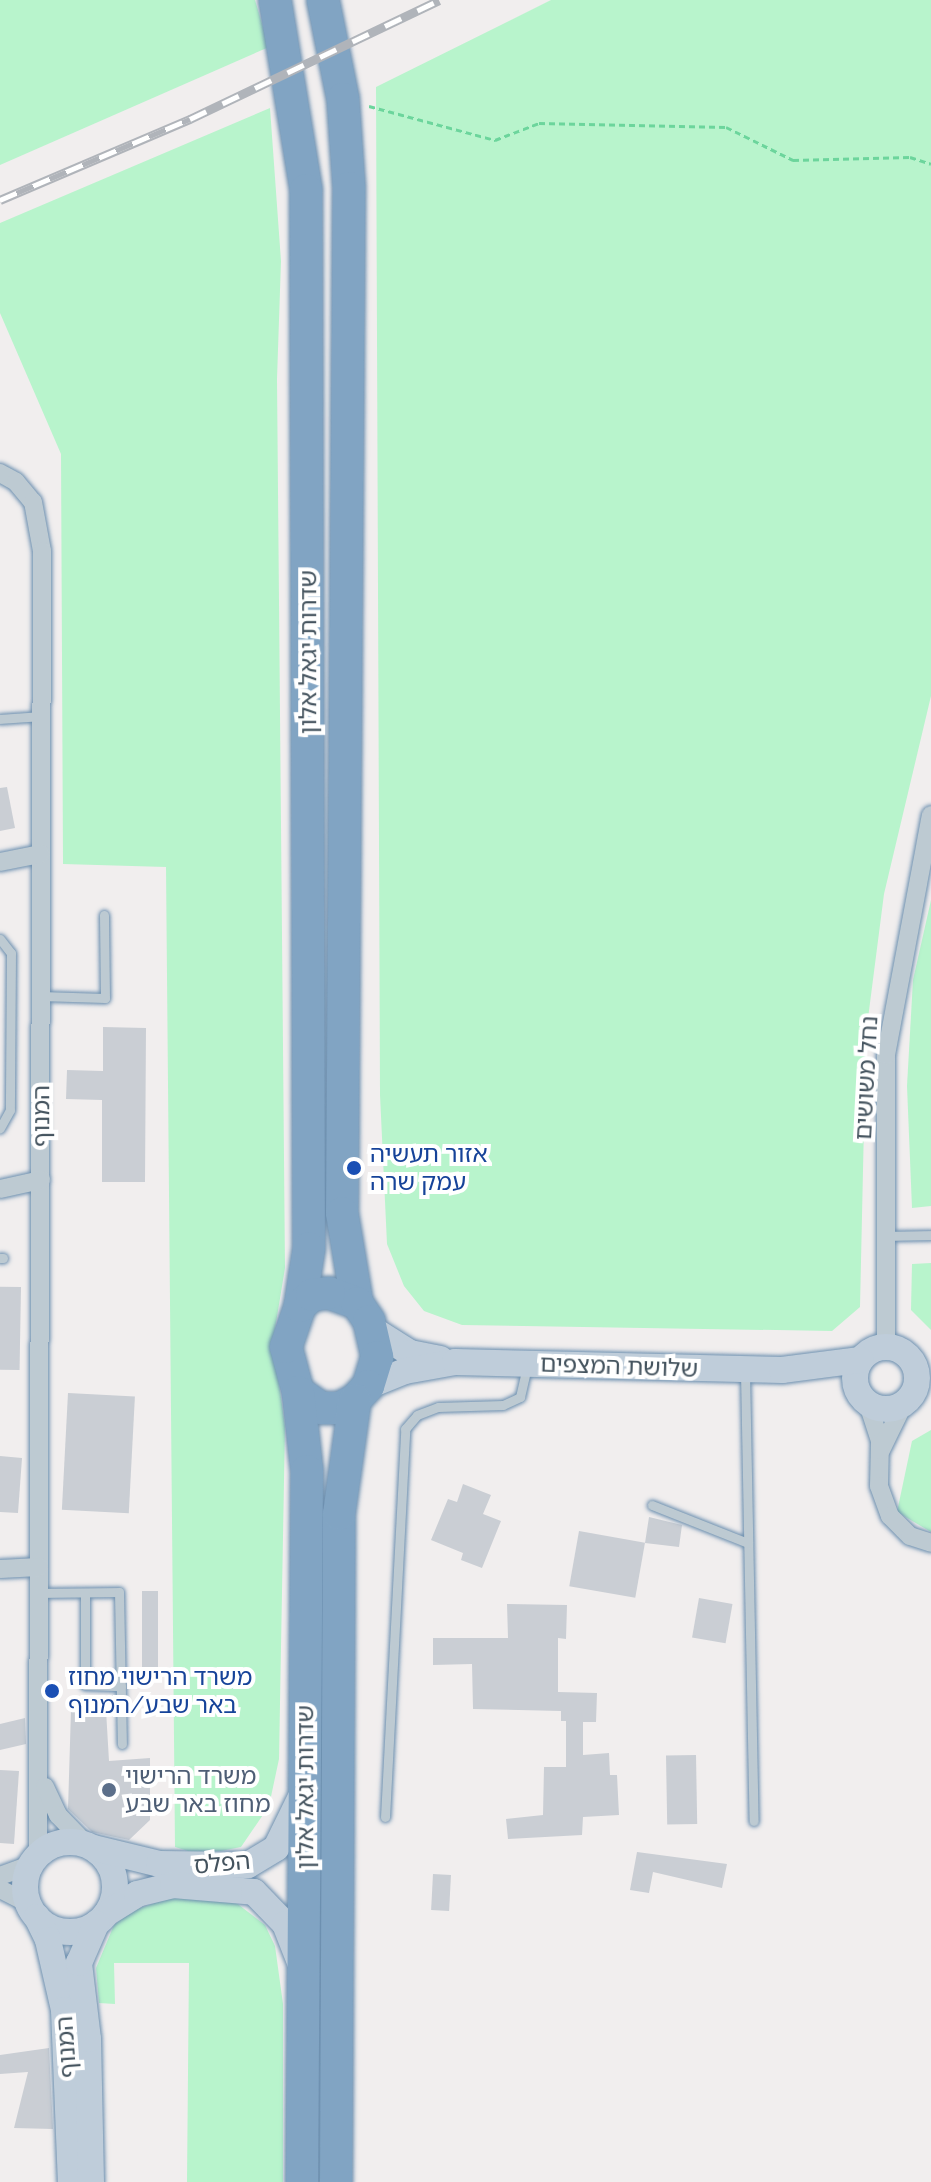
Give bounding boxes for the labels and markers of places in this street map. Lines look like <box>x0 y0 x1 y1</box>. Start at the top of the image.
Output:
place label: אזור תעשיה עמק שרה <box>370 1140 488 1196</box>
marker: אזור תעשיה עמק שרה <box>345 1159 363 1177</box>
place label: משרד הרישוי מחוז באר שבע/המנוף <box>68 1663 252 1719</box>
marker: משרד הרישוי מחוז באר שבע/המנוף <box>43 1682 61 1700</box>
place label: משרד הרישוי מחוז באר שבע <box>125 1762 270 1818</box>
marker: משרד הרישוי מחוז באר שבע <box>100 1781 118 1799</box>

